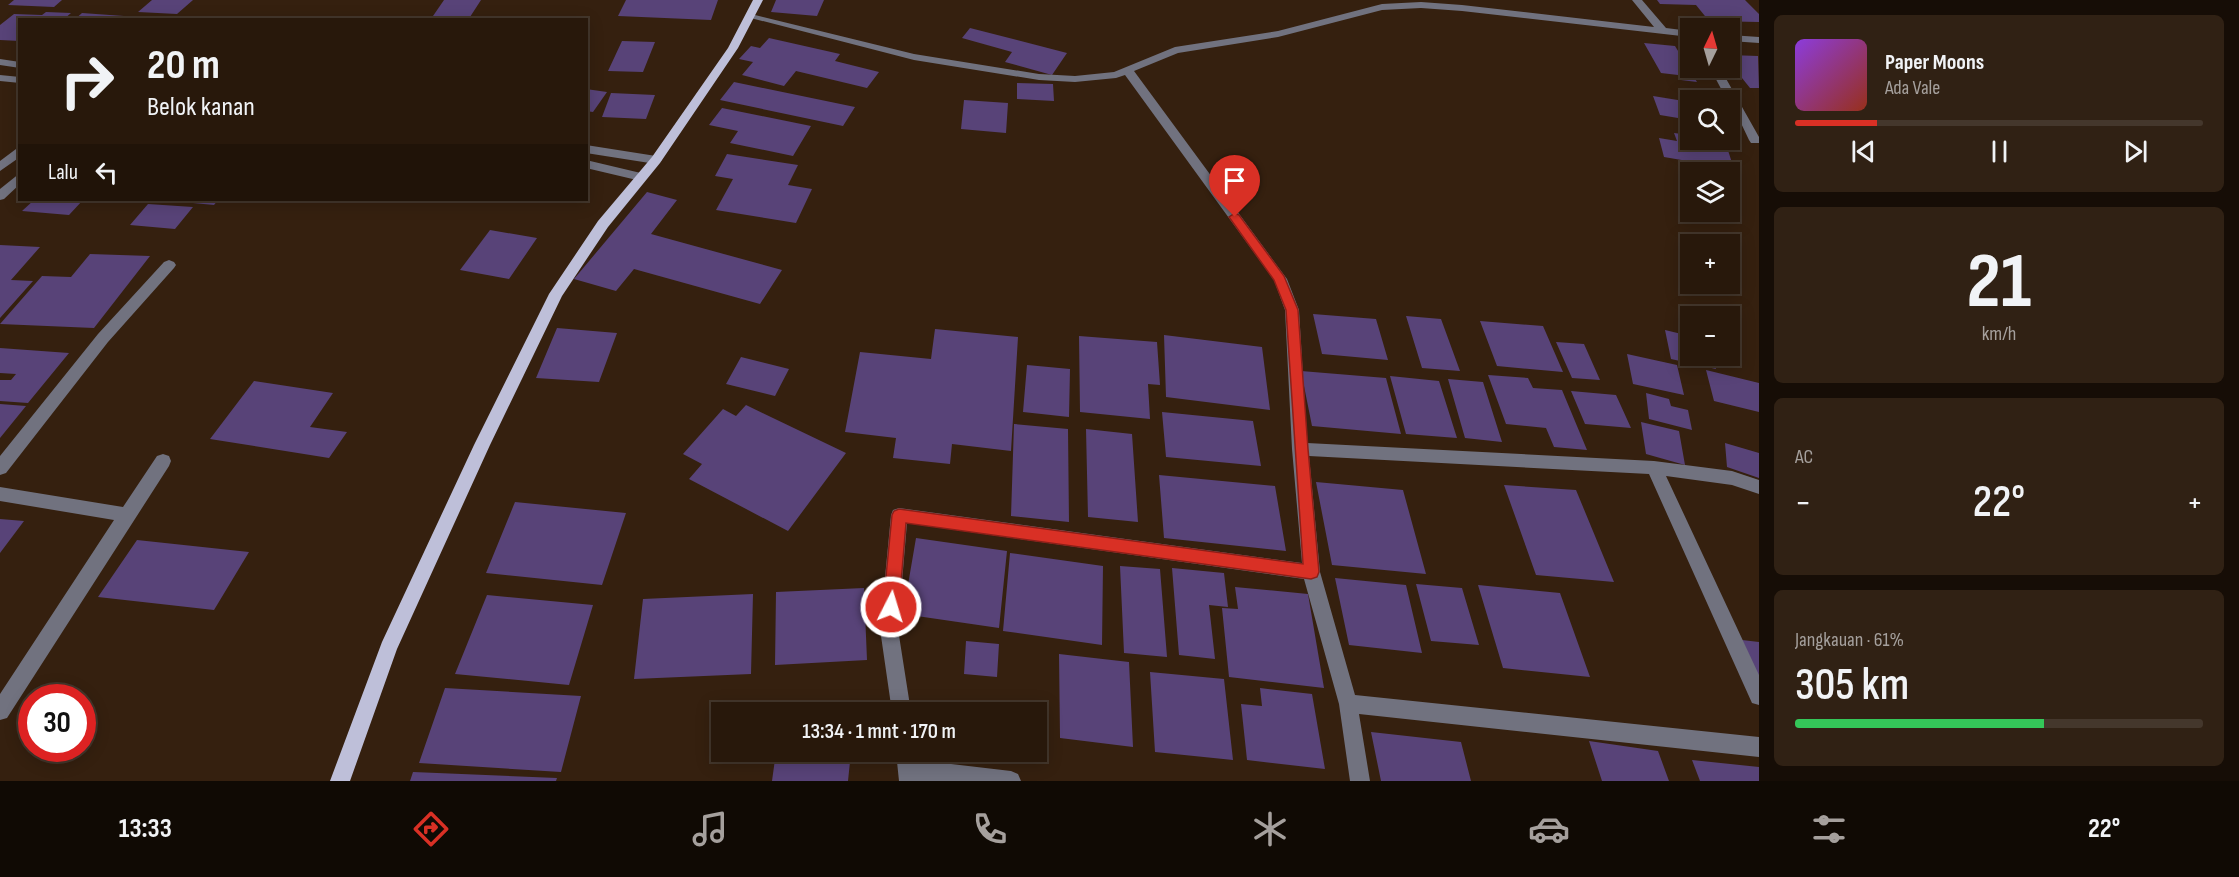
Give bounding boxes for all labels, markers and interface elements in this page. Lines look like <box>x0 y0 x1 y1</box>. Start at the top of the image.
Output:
north arrow <box>1680 18 1740 78</box>
map controls <box>1680 18 1740 366</box>
text: 20 m <box>147 40 220 91</box>
icon: right <box>48 42 126 120</box>
text: Paper Moons <box>1885 49 1984 76</box>
text: Ada Vale <box>1885 76 1940 100</box>
button: search <box>1680 90 1740 150</box>
text: Belok kanan <box>147 91 255 123</box>
icon: previous <box>1847 135 1880 168</box>
icon: pause <box>1983 135 2016 168</box>
icon: next <box>2119 135 2152 168</box>
pin <box>1209 155 1260 217</box>
icon: left <box>90 156 123 189</box>
text: Lalu <box>48 159 78 186</box>
button: layers <box>1680 162 1740 222</box>
icon: arrive <box>1218 164 1251 197</box>
button: + <box>1680 234 1740 294</box>
text: 21 <box>1967 236 2031 329</box>
button: − <box>1680 306 1740 366</box>
text: km/h <box>1982 322 2016 346</box>
text: AC <box>1795 445 1813 469</box>
text: 22° <box>1973 475 2025 530</box>
text: − <box>1795 483 1811 523</box>
text: + <box>2187 483 2203 523</box>
position arrow <box>859 575 923 639</box>
text: Jangkauan · 61% <box>1795 628 1904 652</box>
text: 305 km <box>1795 658 1909 713</box>
speed limit sign: 30 <box>18 684 96 762</box>
text: 13:34 · 1 mnt · 170 m <box>802 718 956 745</box>
icon: directions <box>410 808 452 850</box>
icon: music <box>689 808 731 850</box>
icon: phone <box>969 808 1011 850</box>
icon: climate <box>1249 808 1291 850</box>
icon: car <box>1528 808 1570 850</box>
icon: filters <box>1808 808 1850 850</box>
text: 13:33 <box>119 813 172 845</box>
text: 22° <box>2088 813 2120 845</box>

